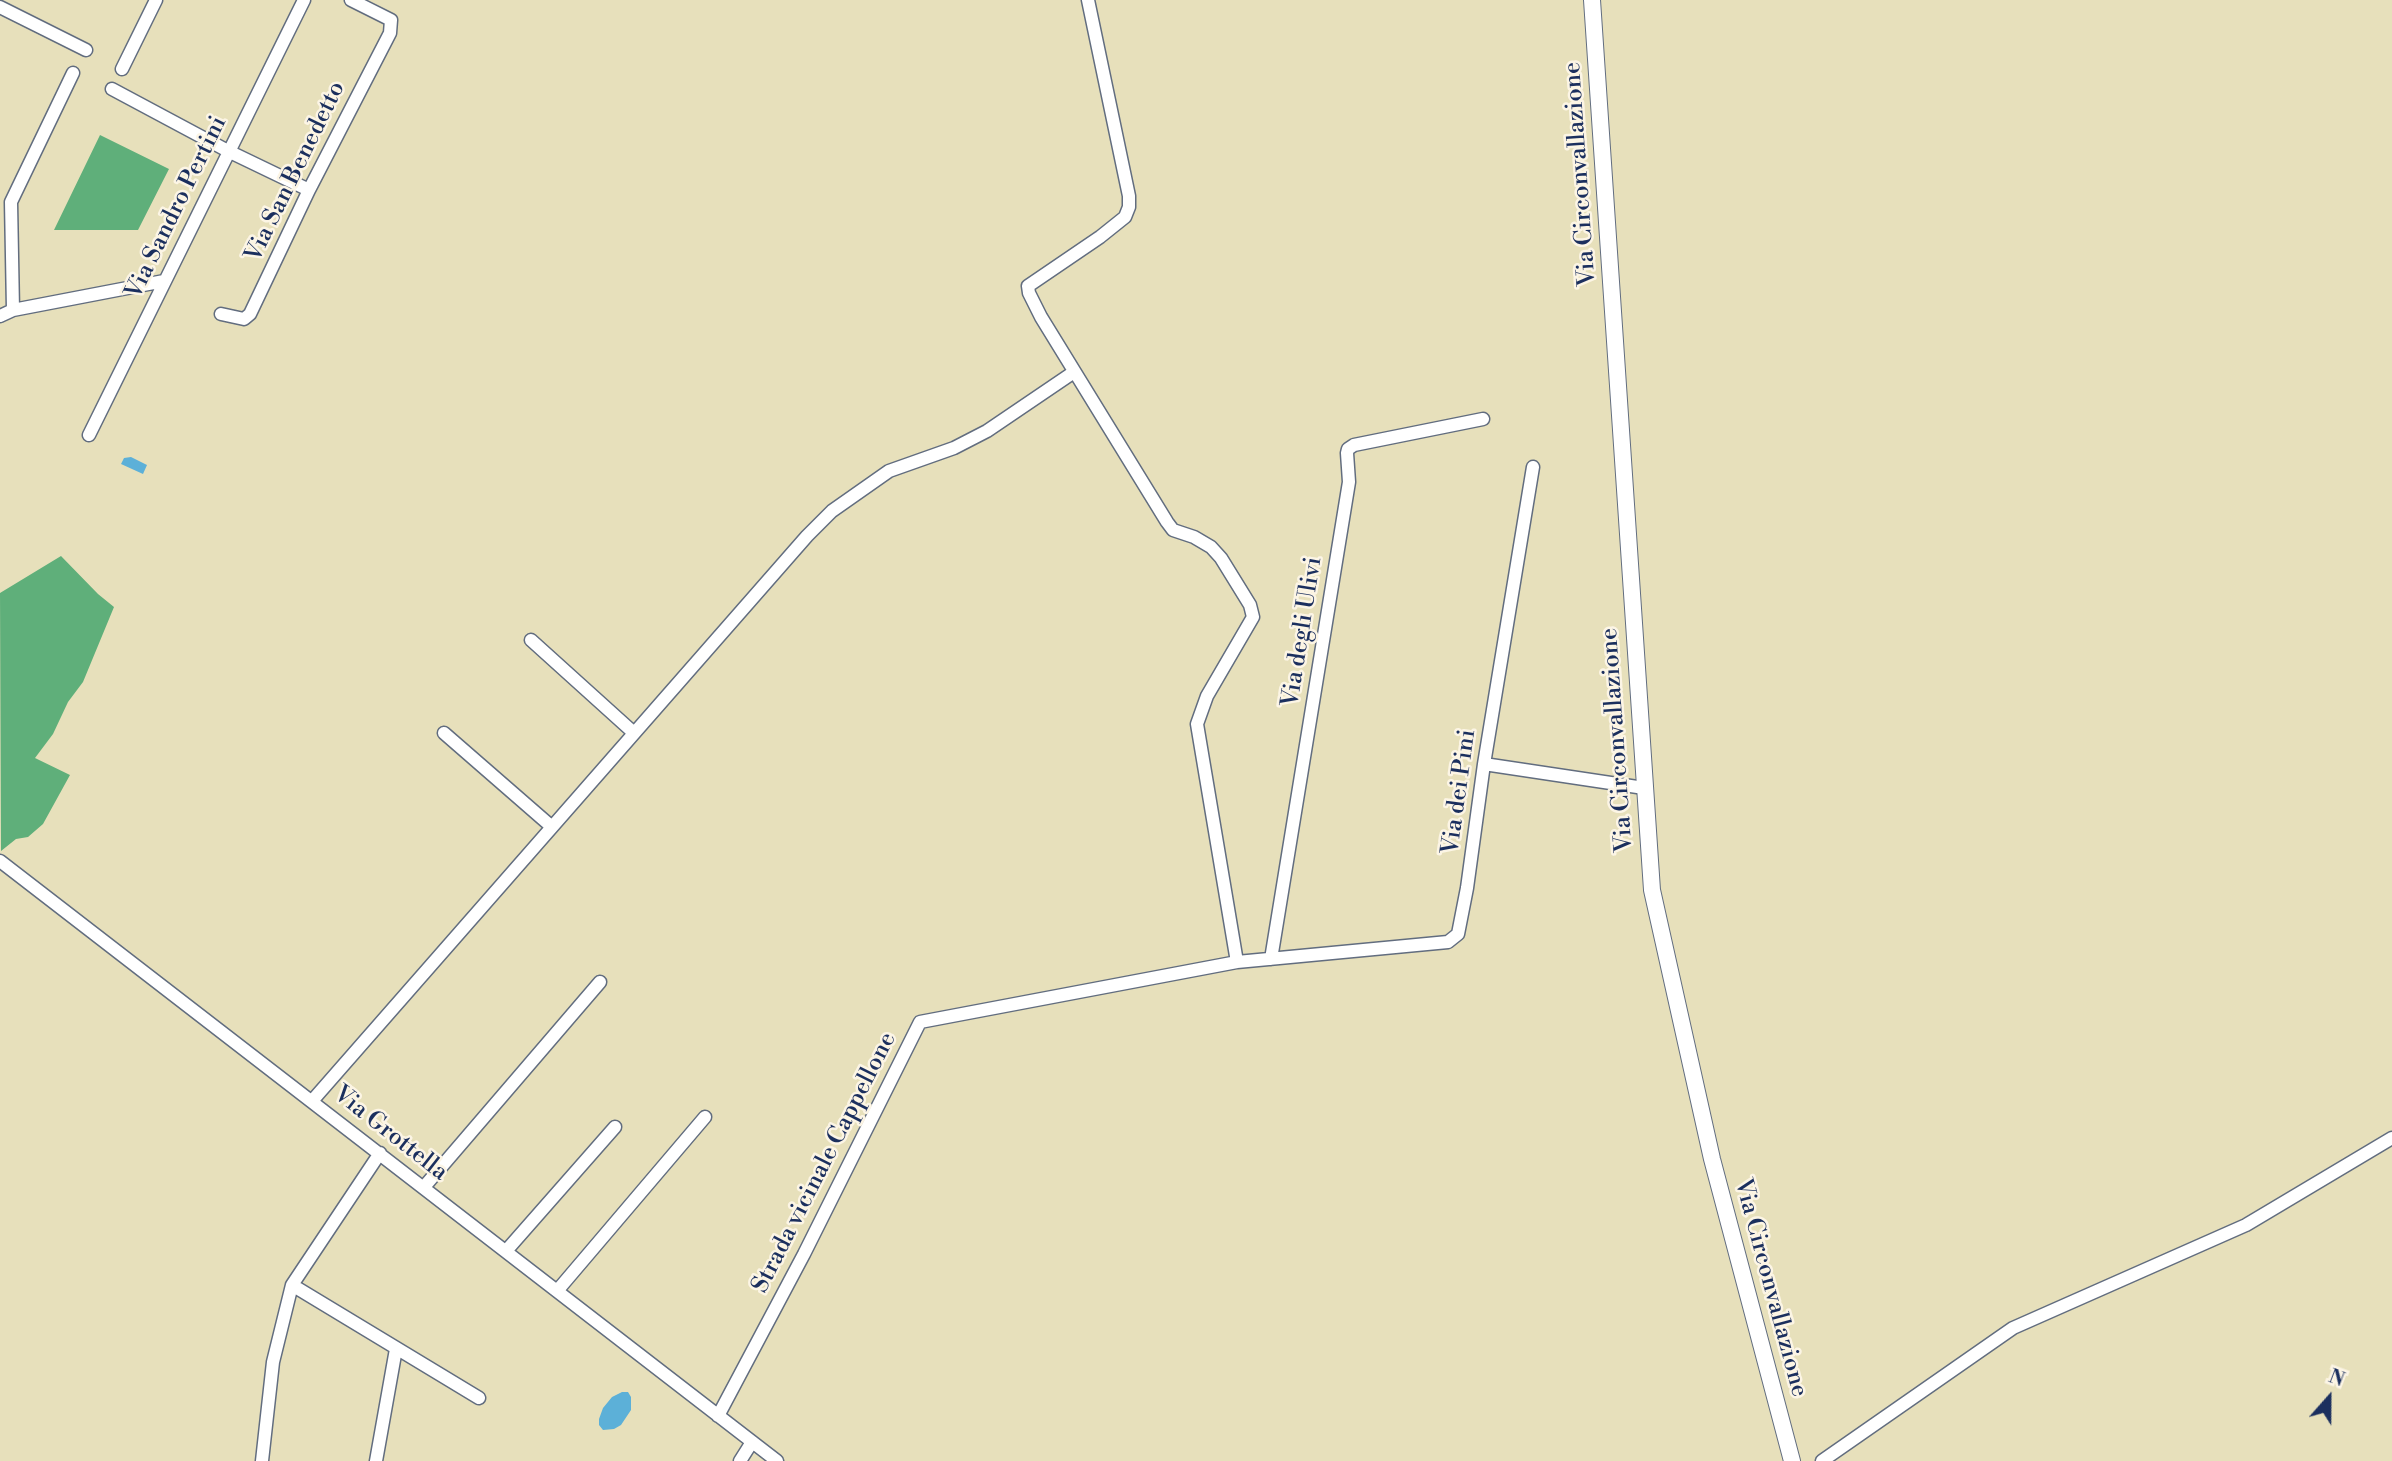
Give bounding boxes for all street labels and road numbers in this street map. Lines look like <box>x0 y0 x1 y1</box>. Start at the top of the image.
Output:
street label: Via Circonvallazione <box>1559 61 1603 287</box>
street label: Via San Benedetto <box>240 77 352 267</box>
street label: Via Sandro Pertini <box>120 112 234 304</box>
street label: Via degli Ulivi <box>1277 555 1329 709</box>
street label: Via Circonvallazione <box>1596 627 1640 853</box>
street label: Via dei Pini <box>1437 728 1483 856</box>
street label: Strada vicinale Cappellone <box>747 1028 903 1298</box>
street label: Via Grottella <box>327 1080 453 1188</box>
street label: Via Circonvallazione <box>1727 1176 1813 1400</box>

